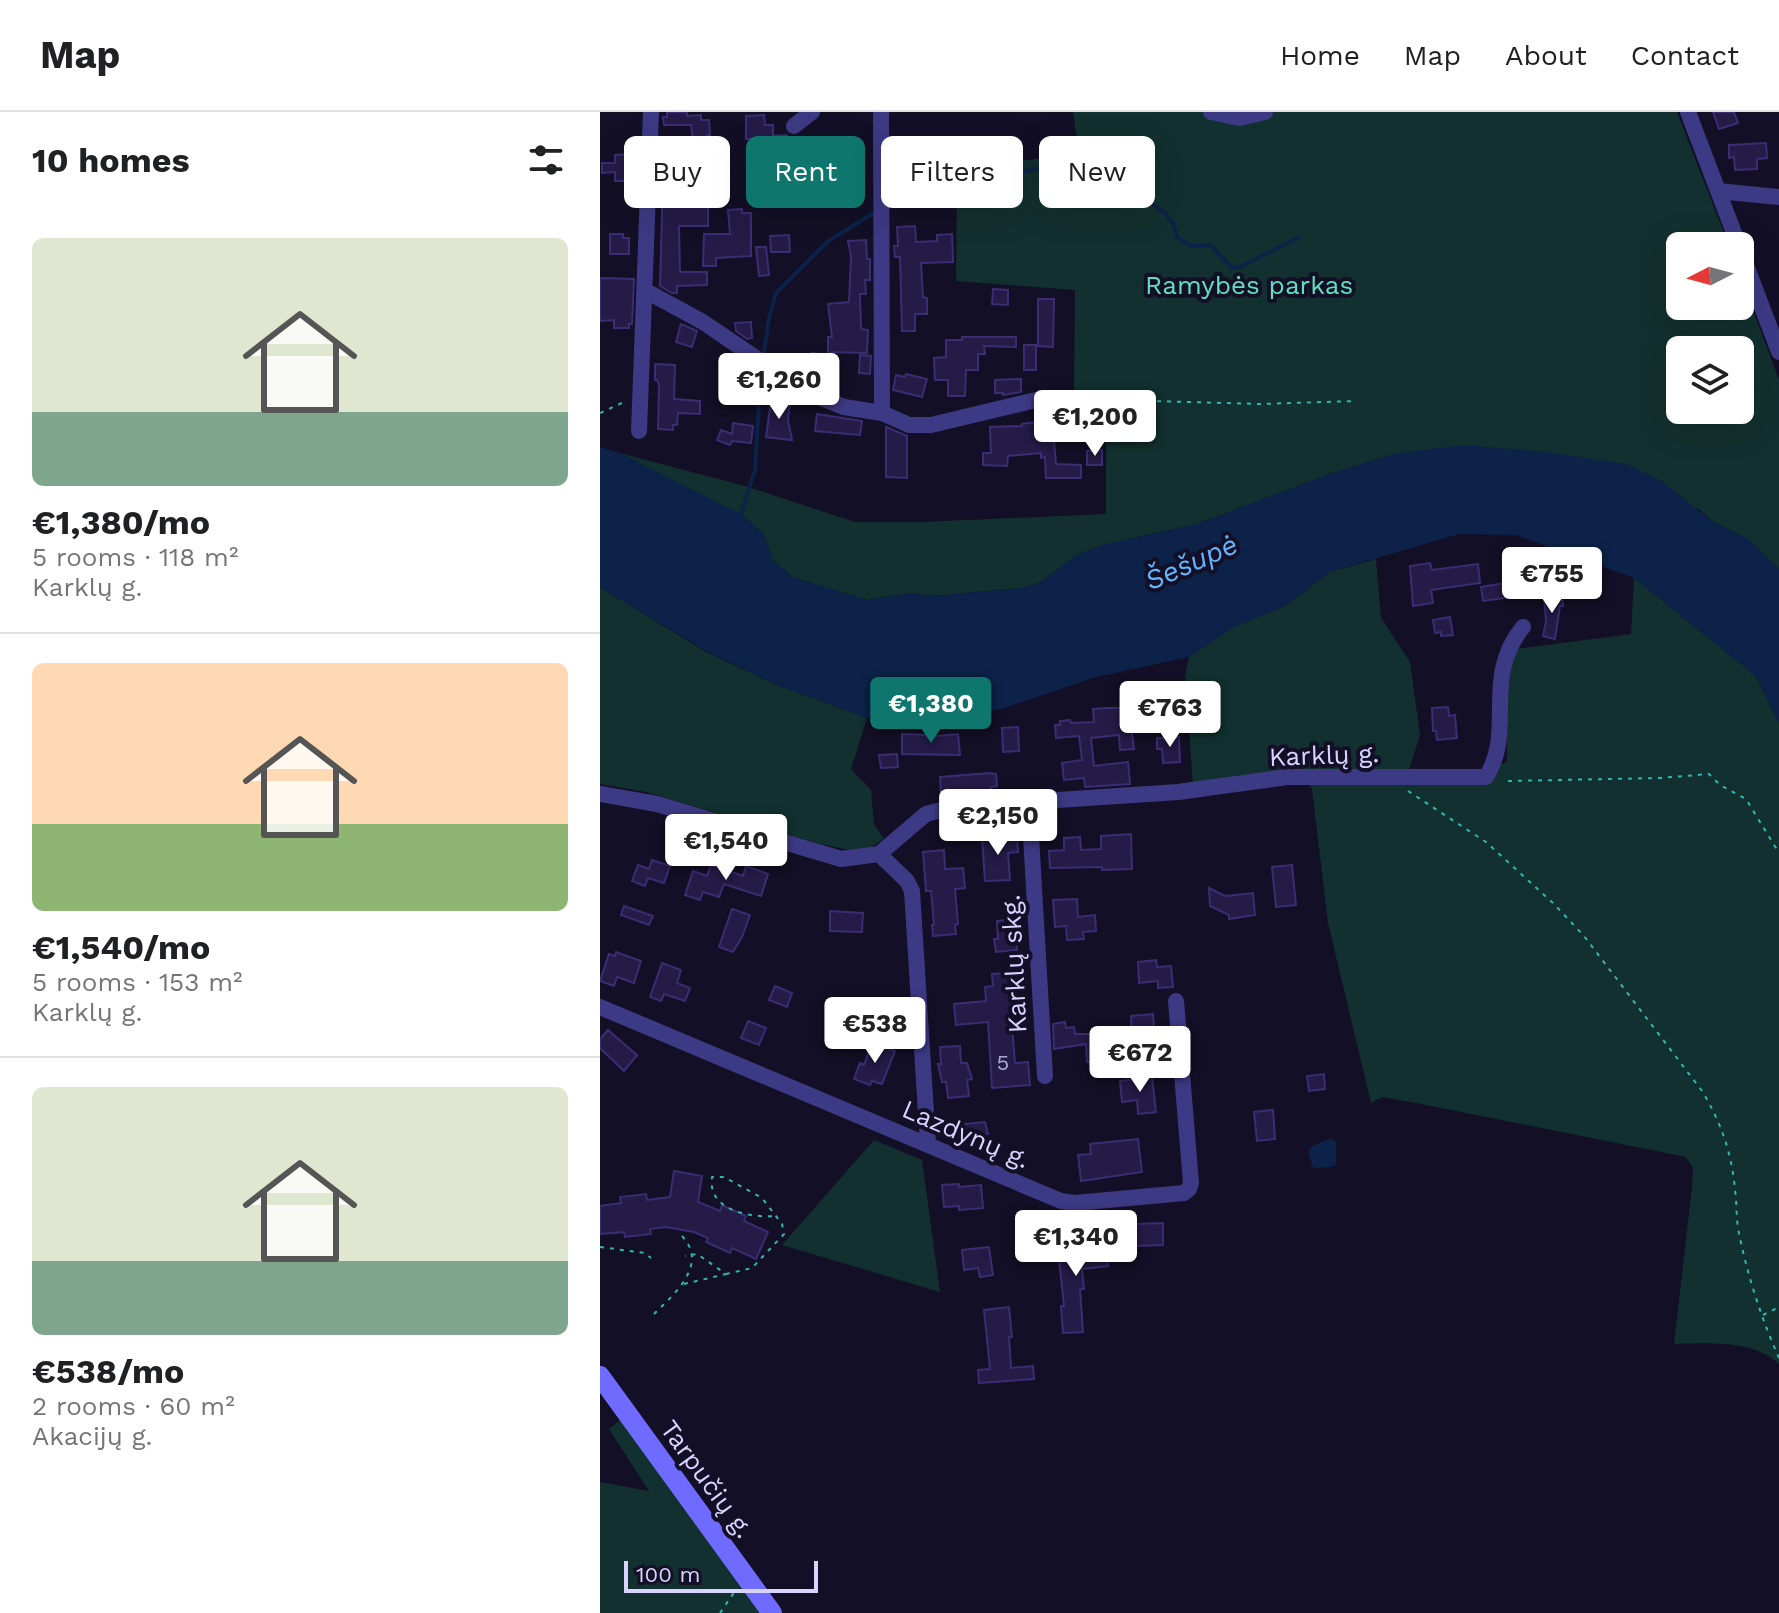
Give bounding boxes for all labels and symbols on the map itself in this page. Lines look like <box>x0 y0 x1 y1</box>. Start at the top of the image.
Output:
north arrow <box>1666 232 1754 320</box>
park label: Ramybės parkas <box>1145 270 1353 300</box>
pin: €1,260 <box>714 353 844 421</box>
pin: €1,200 <box>1030 390 1160 458</box>
water label: Šešupė <box>1140 527 1243 597</box>
pin: €755 <box>1505 547 1599 615</box>
pin: €1,380 <box>866 677 996 745</box>
pin: €763 <box>1123 681 1217 749</box>
street label: Karklų g. <box>1268 738 1380 772</box>
pin: €2,150 <box>933 789 1063 857</box>
pin: €1,540 <box>661 814 791 882</box>
street label: Karklų skg. <box>995 894 1033 1034</box>
pin: €538 <box>828 997 922 1065</box>
pin: €672 <box>1093 1026 1187 1094</box>
house number: 5 <box>997 1050 1009 1075</box>
street label: Lazdynų g. <box>898 1094 1034 1174</box>
pin: €1,340 <box>1011 1210 1141 1278</box>
street label: Tarpučių g. <box>654 1414 760 1544</box>
scale bar <box>624 1557 818 1593</box>

